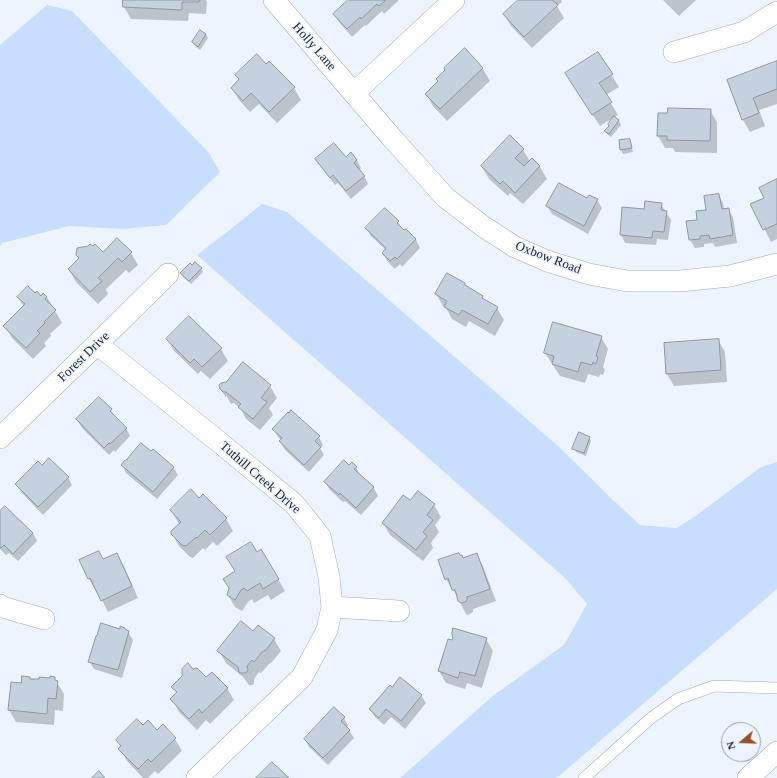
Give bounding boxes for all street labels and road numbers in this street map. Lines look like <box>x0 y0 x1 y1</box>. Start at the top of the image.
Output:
street label: Holly Lane <box>289 20 339 74</box>
street label: Oxbow Road <box>513 238 583 278</box>
street label: Forest Drive <box>55 329 113 385</box>
street label: Tuthill Creek Drive <box>216 439 304 517</box>

